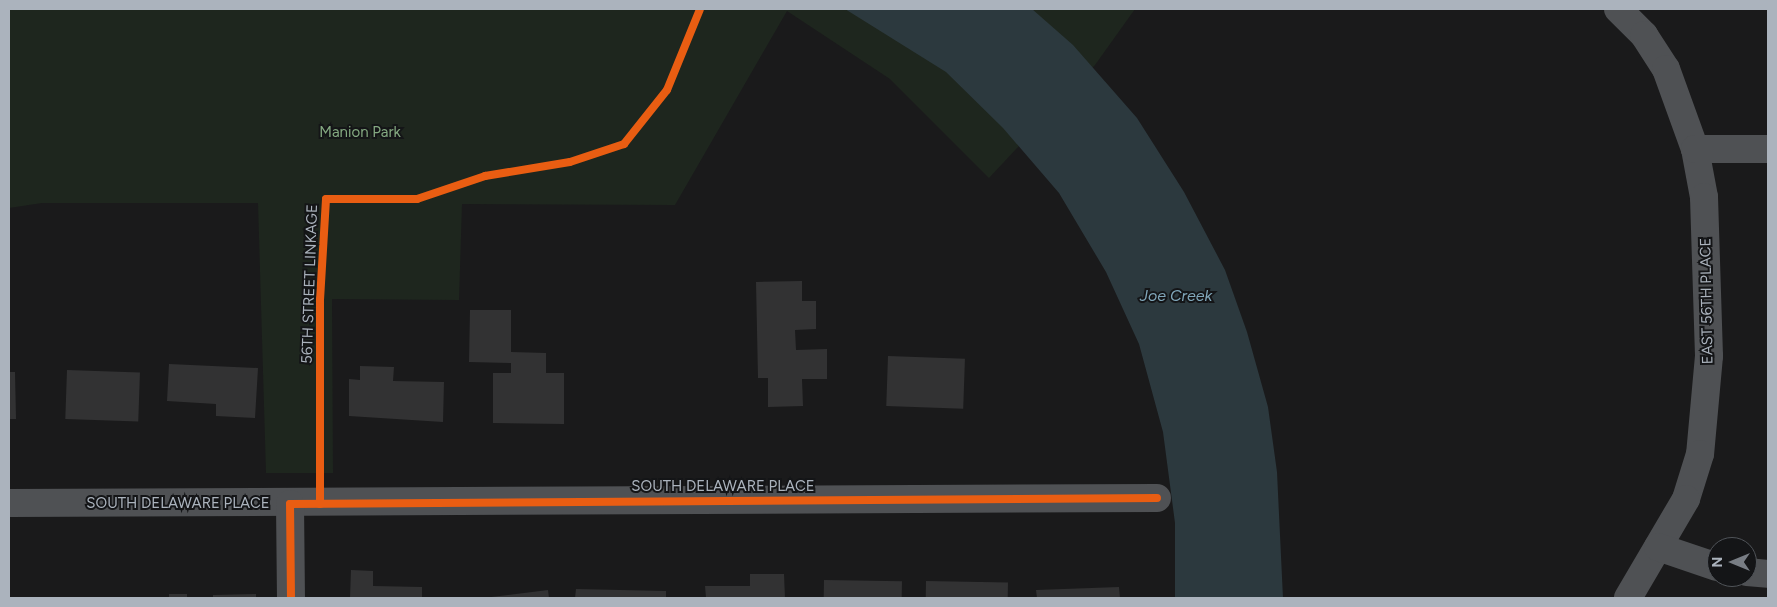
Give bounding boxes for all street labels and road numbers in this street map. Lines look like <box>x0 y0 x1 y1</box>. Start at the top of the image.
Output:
street label: 56TH STREET LINKAGE <box>298 204 322 364</box>
street label: EAST 56TH PLACE <box>1697 238 1717 364</box>
street label: SOUTH DELAWARE PLACE <box>631 478 815 496</box>
street label: SOUTH DELAWARE PLACE <box>86 495 270 513</box>

